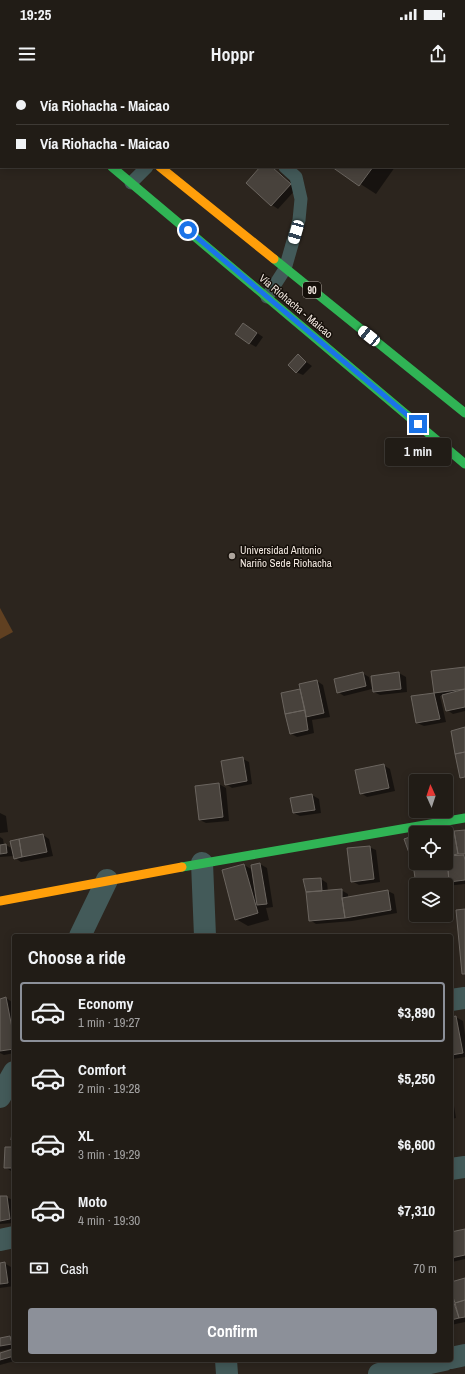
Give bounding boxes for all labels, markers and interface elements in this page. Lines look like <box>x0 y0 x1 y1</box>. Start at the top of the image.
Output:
text: 19:25 <box>20 4 51 25</box>
text: Hoppr <box>211 42 254 67</box>
icon: menu <box>16 43 38 65</box>
icon: share <box>427 43 449 65</box>
text: Vía Riohacha - Maicao <box>40 95 170 116</box>
text: Vía Riohacha - Maicao <box>40 133 170 154</box>
car <box>287 219 305 245</box>
route start <box>179 221 197 239</box>
street label: Vía Riohacha - Maicao <box>256 271 336 341</box>
road number: 90 <box>303 282 321 298</box>
car <box>356 324 382 348</box>
route end <box>409 415 427 433</box>
callout: 1 min <box>385 438 451 466</box>
text: 1 min <box>404 443 432 460</box>
place label: Universidad Antonio Nariño Sede Riohacha <box>240 543 332 570</box>
marker: Universidad Antonio Nariño Sede Riohacha <box>227 551 237 561</box>
north arrow <box>409 774 453 818</box>
map controls <box>409 774 453 922</box>
button: locate <box>409 826 453 870</box>
button: layers <box>409 878 453 922</box>
text: Choose a ride <box>28 945 126 970</box>
text: Economy <box>78 993 133 1014</box>
icon: car <box>30 994 66 1030</box>
text: $3,890 <box>397 1002 435 1023</box>
text: 1 min · 19:27 <box>78 1014 140 1031</box>
text: Comfort <box>78 1059 126 1080</box>
icon: car <box>30 1060 66 1096</box>
text: $5,250 <box>397 1068 435 1089</box>
text: 2 min · 19:28 <box>78 1080 140 1097</box>
text: XL <box>78 1125 94 1146</box>
icon: car <box>30 1126 66 1162</box>
text: $6,600 <box>397 1134 435 1155</box>
text: 3 min · 19:29 <box>78 1146 140 1163</box>
text: Moto <box>78 1191 107 1212</box>
icon: car <box>30 1192 66 1228</box>
text: $7,310 <box>397 1200 435 1221</box>
text: 4 min · 19:30 <box>78 1212 140 1229</box>
icon: cash <box>28 1257 50 1279</box>
text: Cash <box>60 1258 89 1279</box>
text: 70 m <box>413 1260 437 1277</box>
button: Confirm <box>28 1308 437 1354</box>

